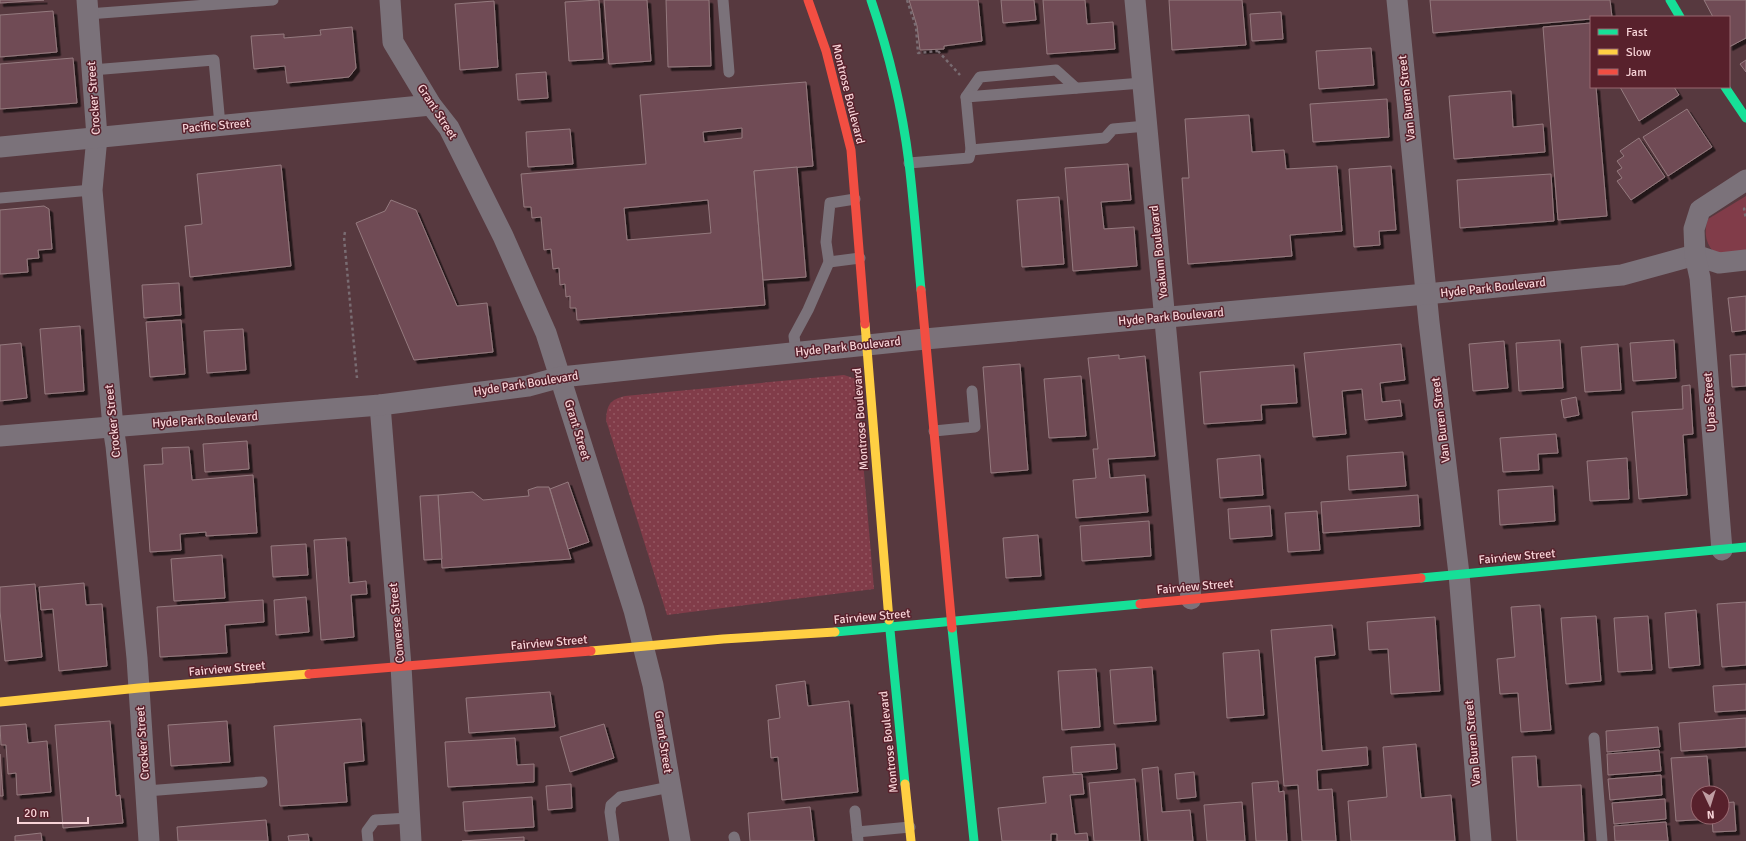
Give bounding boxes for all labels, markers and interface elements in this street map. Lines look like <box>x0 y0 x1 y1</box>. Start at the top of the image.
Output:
legend <box>1590 16 1730 88</box>
text: Fast <box>1626 25 1647 40</box>
street label: Montrose Boulevard <box>828 42 868 146</box>
text: Slow <box>1626 45 1651 60</box>
street label: Van Buren Street <box>1395 54 1419 142</box>
street label: Crocker Street <box>84 61 104 135</box>
text: Jam <box>1626 65 1647 80</box>
street label: Grant Street <box>414 82 460 142</box>
street label: Pacific Street <box>181 116 251 136</box>
street label: Yoakum Boulevard <box>1147 205 1171 299</box>
street label: Hyde Park Boulevard <box>1440 275 1546 301</box>
street label: Hyde Park Boulevard <box>1118 305 1224 329</box>
street label: Hyde Park Boulevard <box>795 334 901 360</box>
street label: Montrose Boulevard <box>850 367 872 471</box>
street label: Hyde Park Boulevard <box>473 368 579 400</box>
street label: Upas Street <box>1700 372 1720 432</box>
street label: Van Buren Street <box>1428 376 1454 464</box>
street label: Crocker Street <box>102 384 124 458</box>
street label: Grant Street <box>561 398 593 462</box>
street label: Hyde Park Boulevard <box>152 409 258 431</box>
street label: Fairview Street <box>1478 546 1556 568</box>
street label: Fairview Street <box>1156 576 1234 598</box>
street label: Converse Street <box>386 582 408 664</box>
street label: Fairview Street <box>833 606 911 628</box>
street label: Fairview Street <box>510 632 588 654</box>
street label: Fairview Street <box>188 658 266 680</box>
street label: Montrose Boulevard <box>876 690 902 794</box>
street label: Van Buren Street <box>1462 699 1484 787</box>
street label: Crocker Street <box>133 706 153 780</box>
street label: Grant Street <box>651 710 675 774</box>
north arrow <box>1690 785 1730 825</box>
scale bar <box>18 799 88 825</box>
text: 20 m <box>24 806 49 821</box>
text: N <box>1706 808 1715 821</box>

